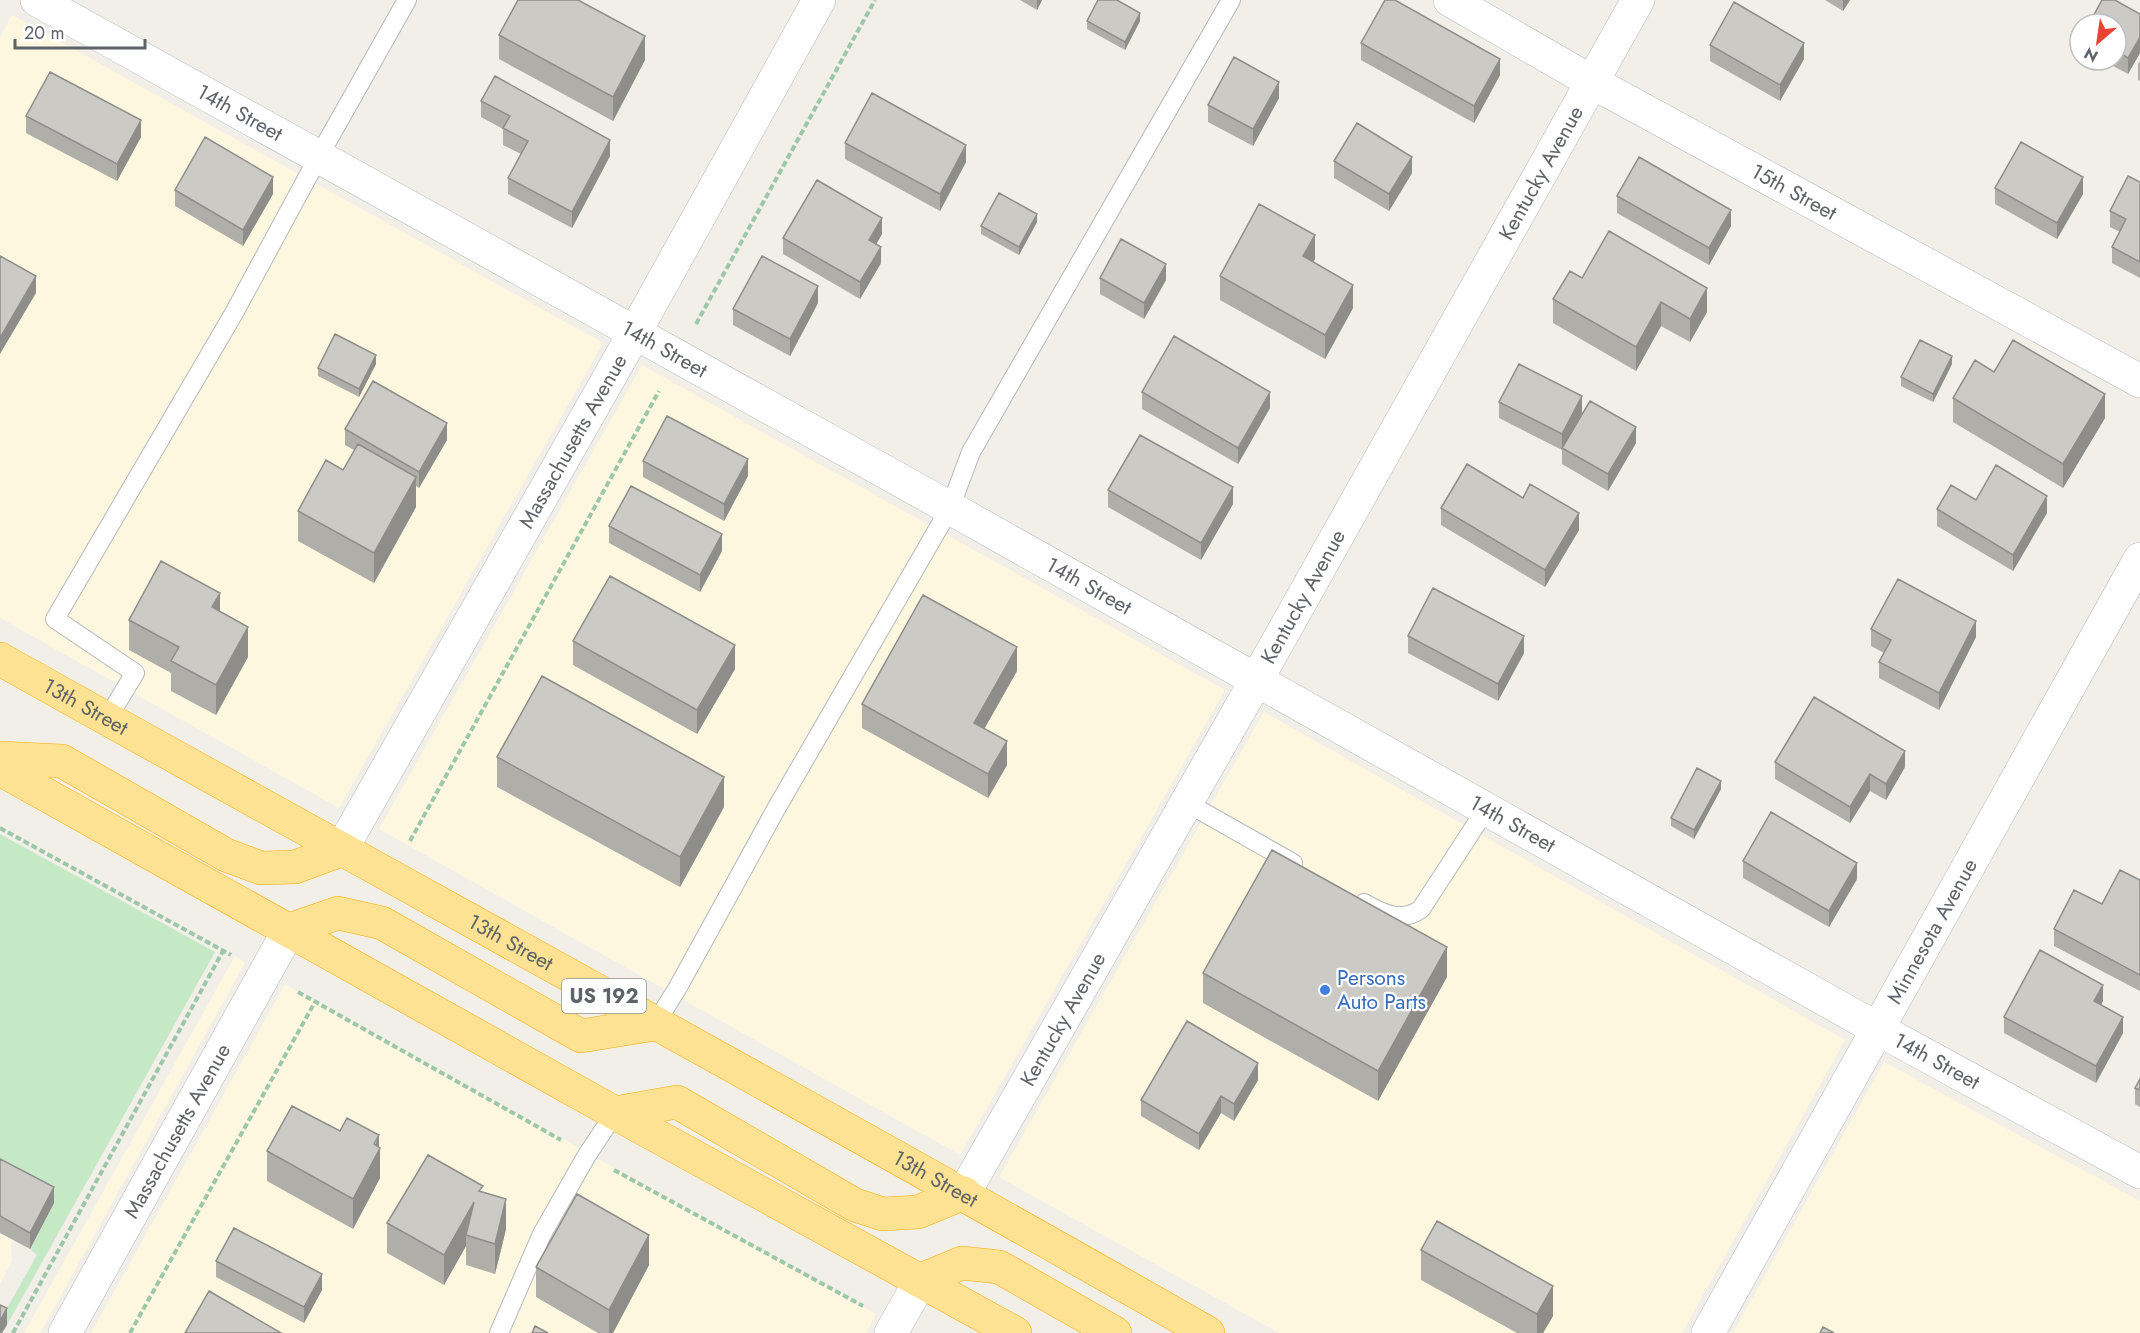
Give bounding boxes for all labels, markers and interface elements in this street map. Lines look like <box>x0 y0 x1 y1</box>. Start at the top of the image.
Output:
scale bar <box>15 12 146 50</box>
north arrow <box>2068 12 2128 72</box>
text: 20 m <box>24 20 64 46</box>
text: N <box>2080 42 2102 68</box>
street label: 14th Street <box>191 77 288 149</box>
street label: Kentucky Avenue <box>1491 100 1591 246</box>
street label: 15th Street <box>1746 157 1842 228</box>
street label: 14th Street <box>616 313 713 385</box>
street label: Massachusetts Avenue <box>512 348 634 534</box>
street label: Kentucky Avenue <box>1253 524 1353 669</box>
street label: 14th Street <box>1040 550 1137 622</box>
street label: 13th Street <box>37 671 134 743</box>
street label: 14th Street <box>1464 788 1561 860</box>
street label: Minnesota Avenue <box>1880 853 1985 1009</box>
street label: 13th Street <box>462 907 559 978</box>
street label: Kentucky Avenue <box>1013 947 1113 1092</box>
place label: Persons Auto Parts <box>1337 963 1426 1017</box>
road number: US 192 <box>562 979 646 1013</box>
marker: Persons Auto Parts <box>1318 983 1332 997</box>
street label: 14th Street <box>1888 1025 1985 1097</box>
street label: Massachusetts Avenue <box>117 1038 238 1224</box>
street label: 13th Street <box>887 1143 983 1215</box>

